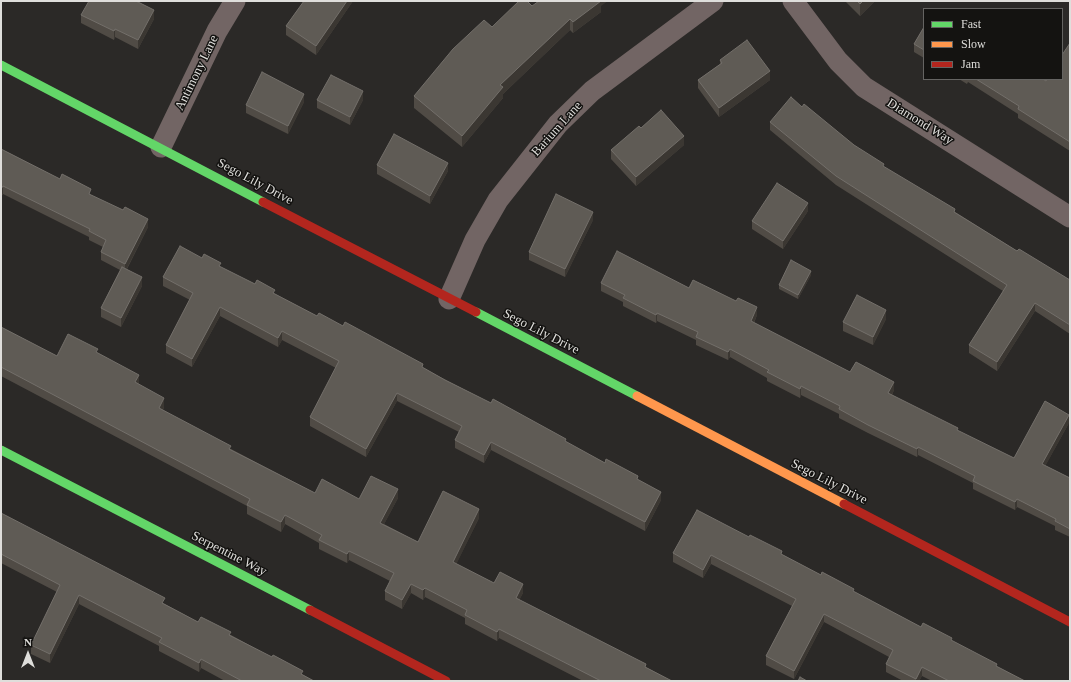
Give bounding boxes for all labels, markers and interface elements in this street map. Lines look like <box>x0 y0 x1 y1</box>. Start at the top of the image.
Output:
legend <box>923 8 1063 80</box>
text: Fast <box>961 17 981 31</box>
street label: Antimony Lane <box>172 33 222 113</box>
text: Slow <box>961 37 986 51</box>
text: Jam <box>961 57 980 71</box>
street label: Diamond Way <box>884 95 956 149</box>
street label: Barium Lane <box>528 98 586 160</box>
street label: Sego Lily Drive <box>214 155 296 209</box>
street label: Sego Lily Drive <box>500 306 582 358</box>
street label: Sego Lily Drive <box>788 456 870 508</box>
street label: Serpentine Way <box>189 528 269 580</box>
north arrow <box>8 634 48 674</box>
text: N <box>24 636 32 648</box>

